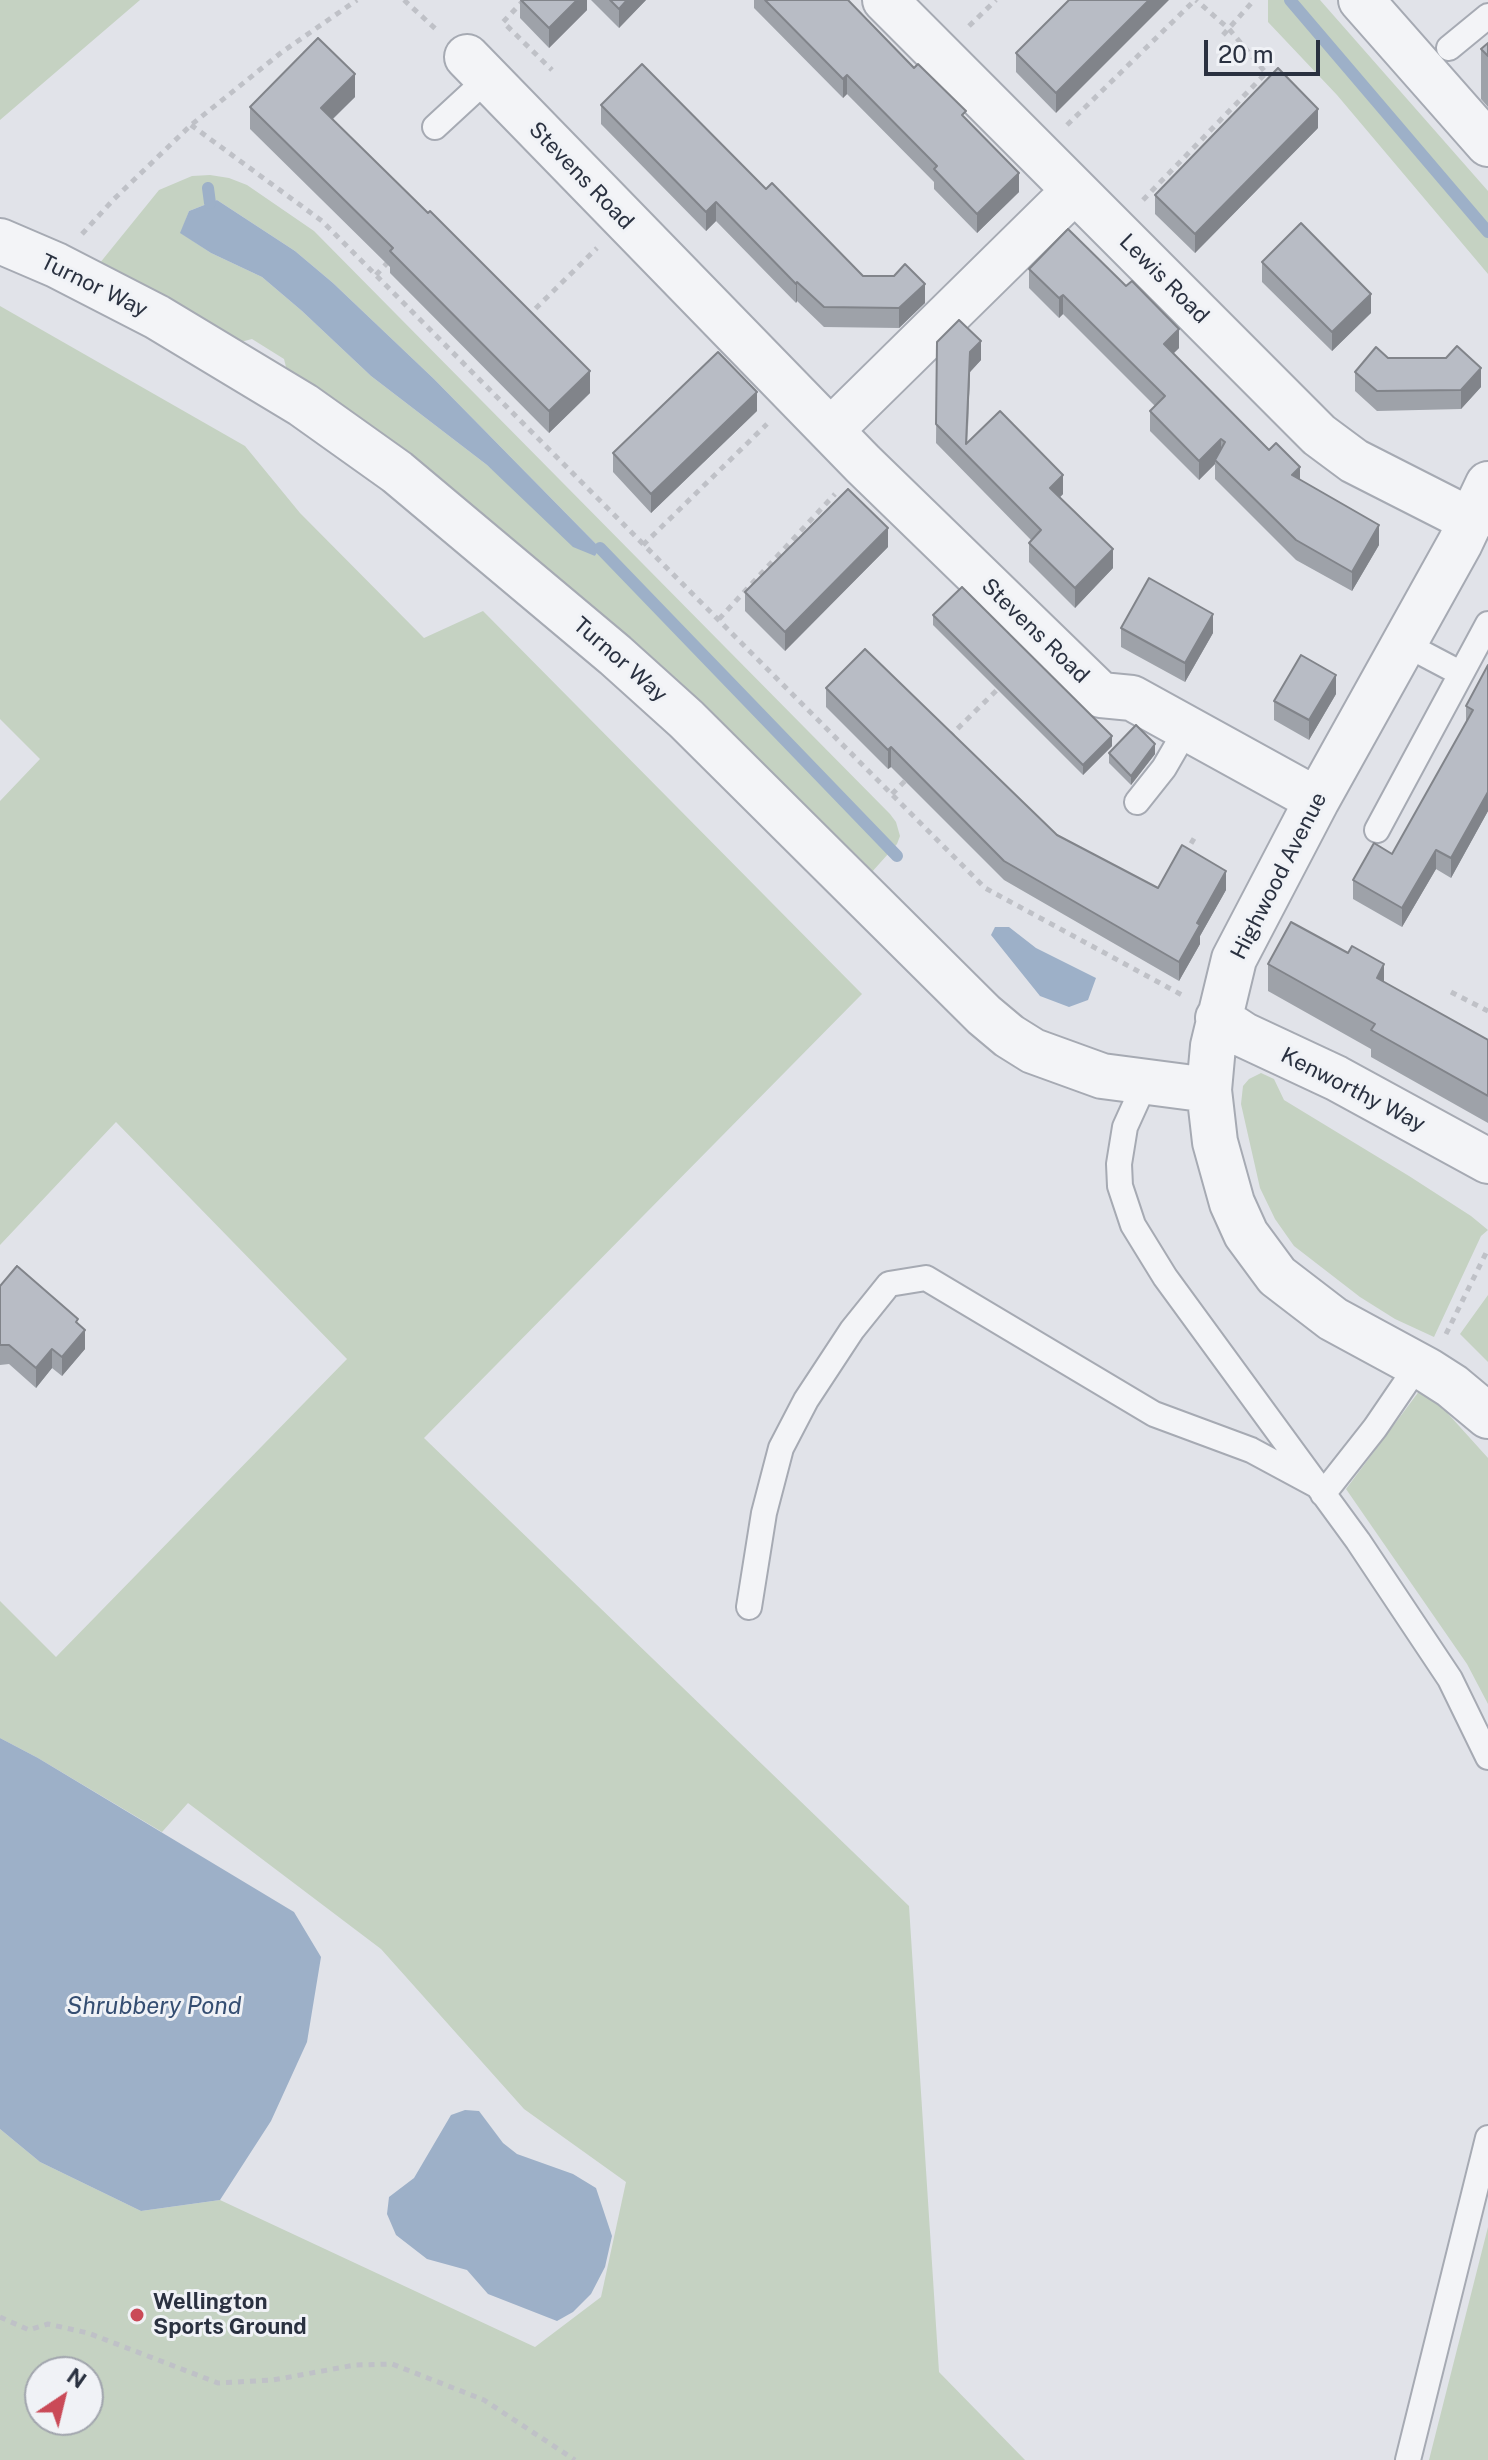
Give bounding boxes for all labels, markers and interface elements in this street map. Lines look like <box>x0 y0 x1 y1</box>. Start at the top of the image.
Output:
scale bar <box>1208 24 1324 74</box>
text: 20 m <box>1218 40 1274 68</box>
street label: Stevens Road <box>523 117 639 235</box>
street label: Lewis Road <box>1114 229 1214 329</box>
street label: Turnor Way <box>36 249 152 323</box>
street label: Stevens Road <box>976 573 1094 689</box>
street label: Turnor Way <box>568 612 672 708</box>
street label: Highwood Avenue <box>1225 788 1333 964</box>
street label: Kenworthy Way <box>1276 1042 1430 1138</box>
water label: Shrubbery Pond <box>67 1993 241 2021</box>
place label: Wellington Sports Ground <box>153 2289 307 2340</box>
marker: Wellington Sports Ground <box>128 2306 146 2324</box>
north arrow <box>24 2356 104 2436</box>
text: N <box>62 2362 91 2394</box>

